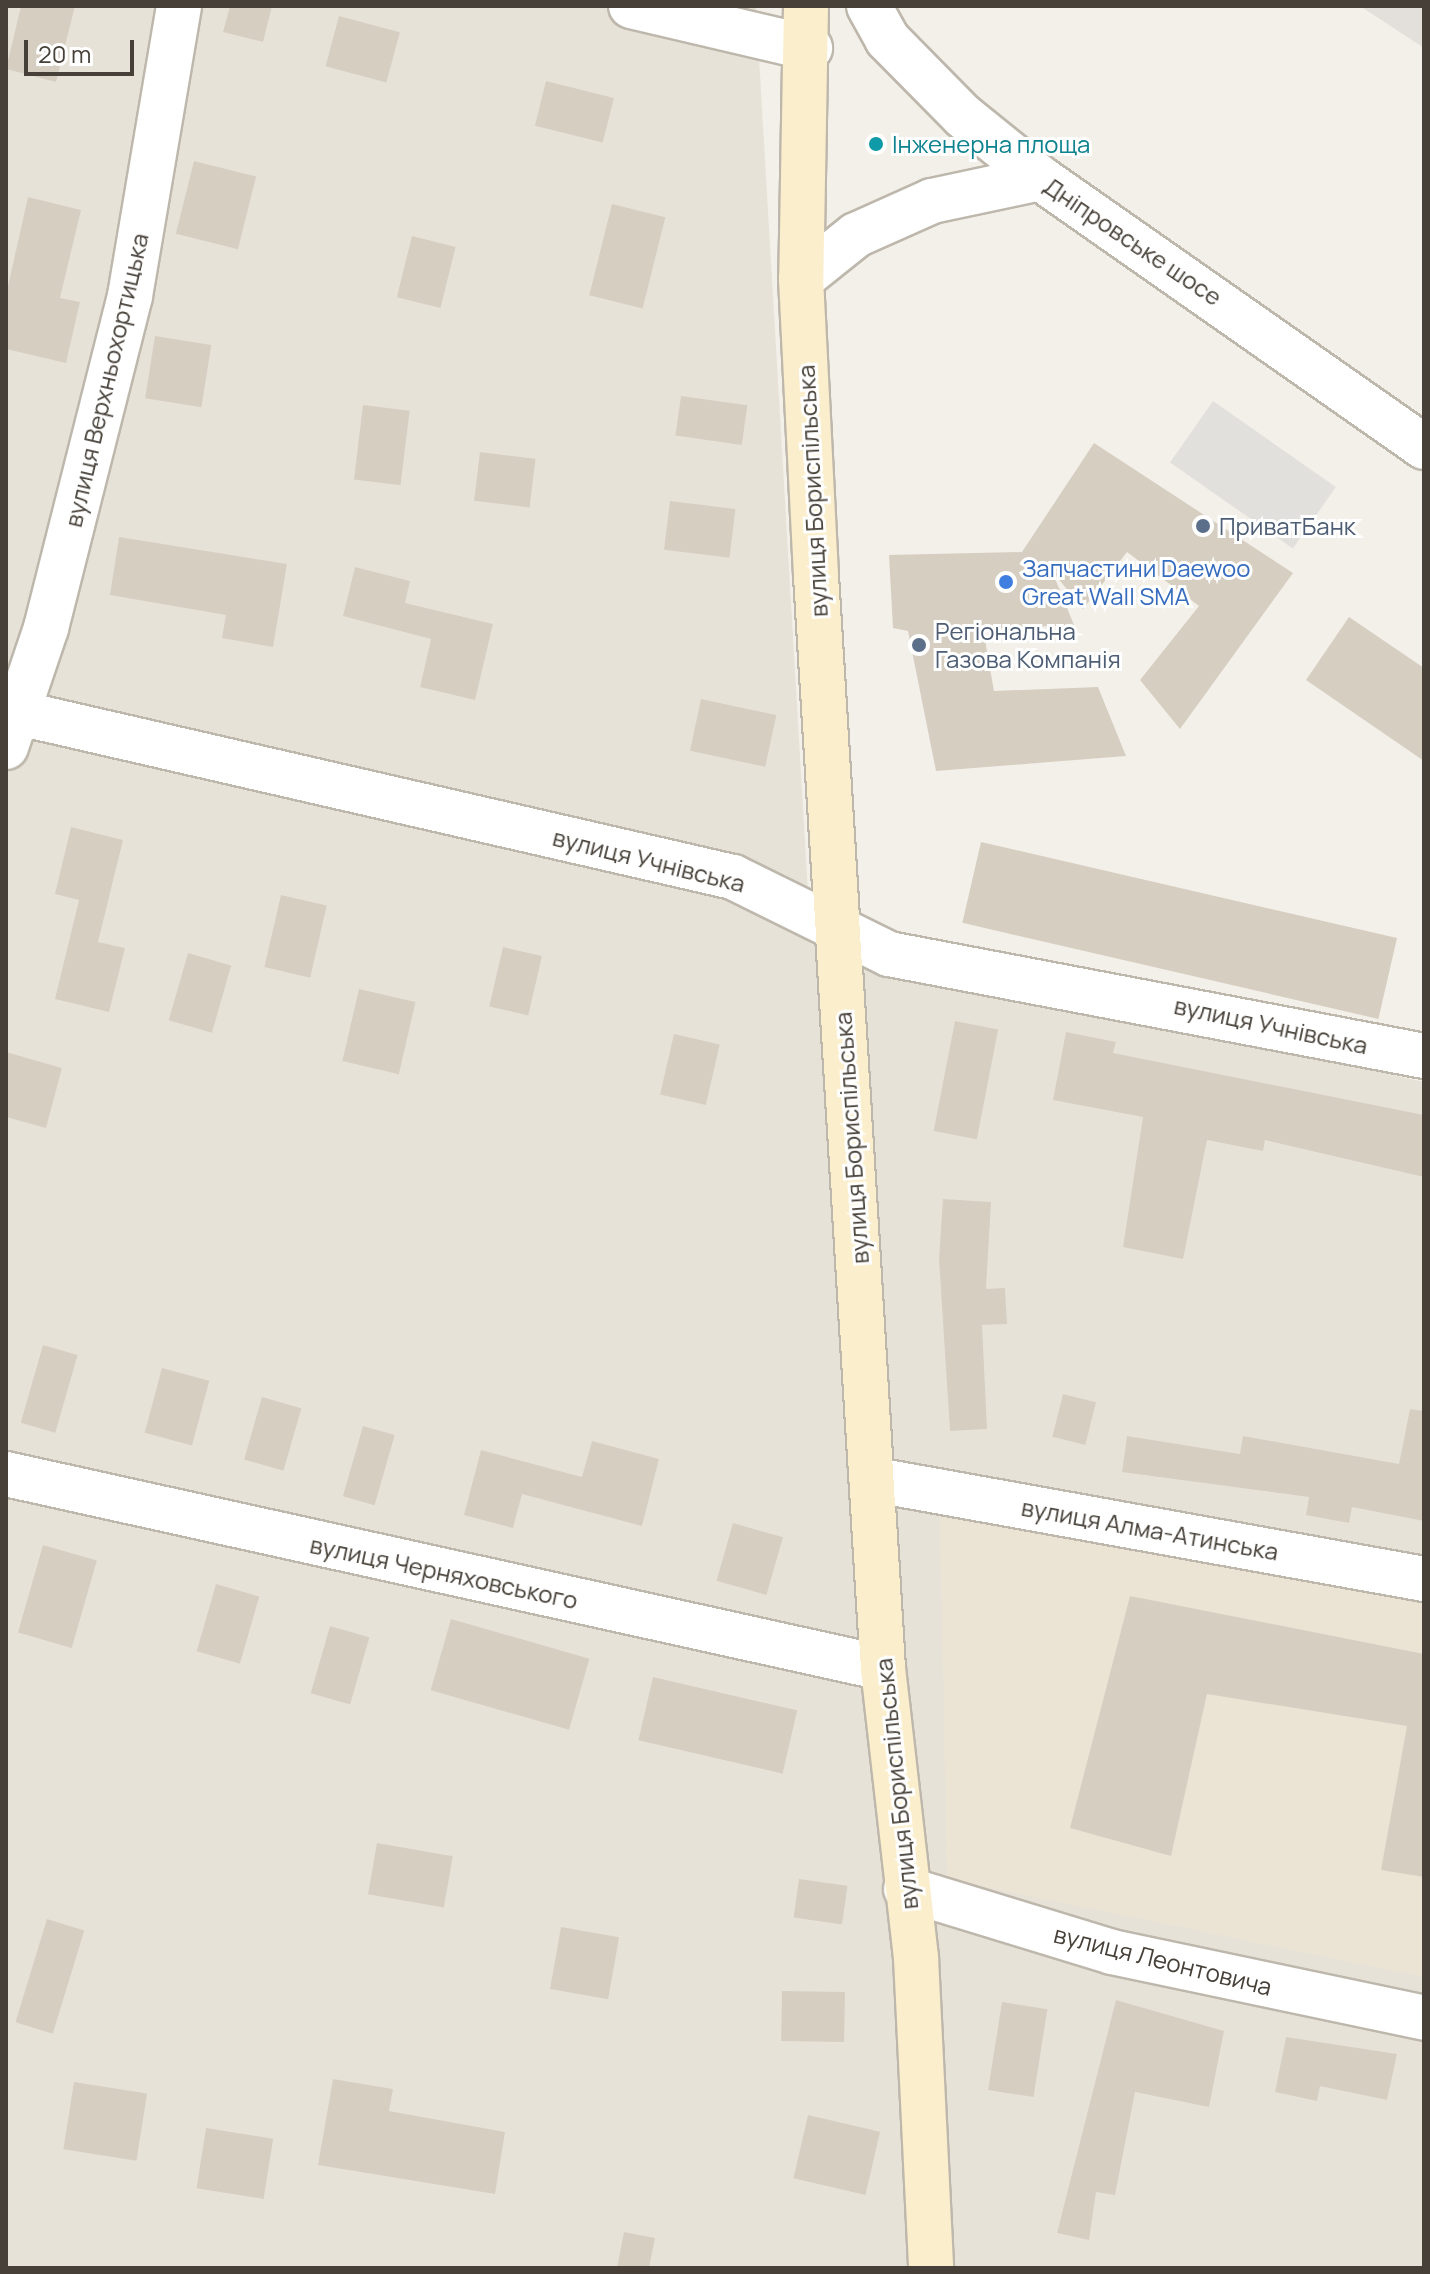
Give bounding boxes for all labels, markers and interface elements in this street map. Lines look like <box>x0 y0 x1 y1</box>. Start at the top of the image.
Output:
scale bar <box>28 24 138 74</box>
text: 20 m <box>38 37 91 70</box>
place label: Інженерна площа <box>892 130 1090 158</box>
marker: Інженерна площа <box>867 135 885 153</box>
street label: Дніпровське шосе <box>1039 171 1227 311</box>
street label: вулиця Верхньохортицька <box>58 230 154 530</box>
street label: вулиця Бориспільська <box>791 364 833 618</box>
place label: ПриватБанк <box>1219 512 1356 540</box>
marker: ПриватБанк <box>1194 517 1212 535</box>
place label: Запчастини Daewoo Great Wall SMA <box>1022 554 1250 610</box>
marker: Запчастини Daewoo Great Wall SMA <box>997 573 1015 591</box>
place label: Регіональна Газова Компанія <box>935 617 1121 673</box>
marker: Регіональна Газова Компанія <box>910 636 928 654</box>
street label: вулиця Учнівська <box>550 822 748 898</box>
street label: вулиця Учнівська <box>1172 990 1370 1060</box>
street label: вулиця Бориспільська <box>828 1011 874 1265</box>
street label: вулиця Алма-Атинська <box>1019 1492 1281 1566</box>
street label: вулиця Черняховського <box>308 1530 580 1614</box>
street label: вулиця Бориспільська <box>868 1657 924 1911</box>
street label: вулиця Леонтовича <box>1051 1919 1275 2001</box>

